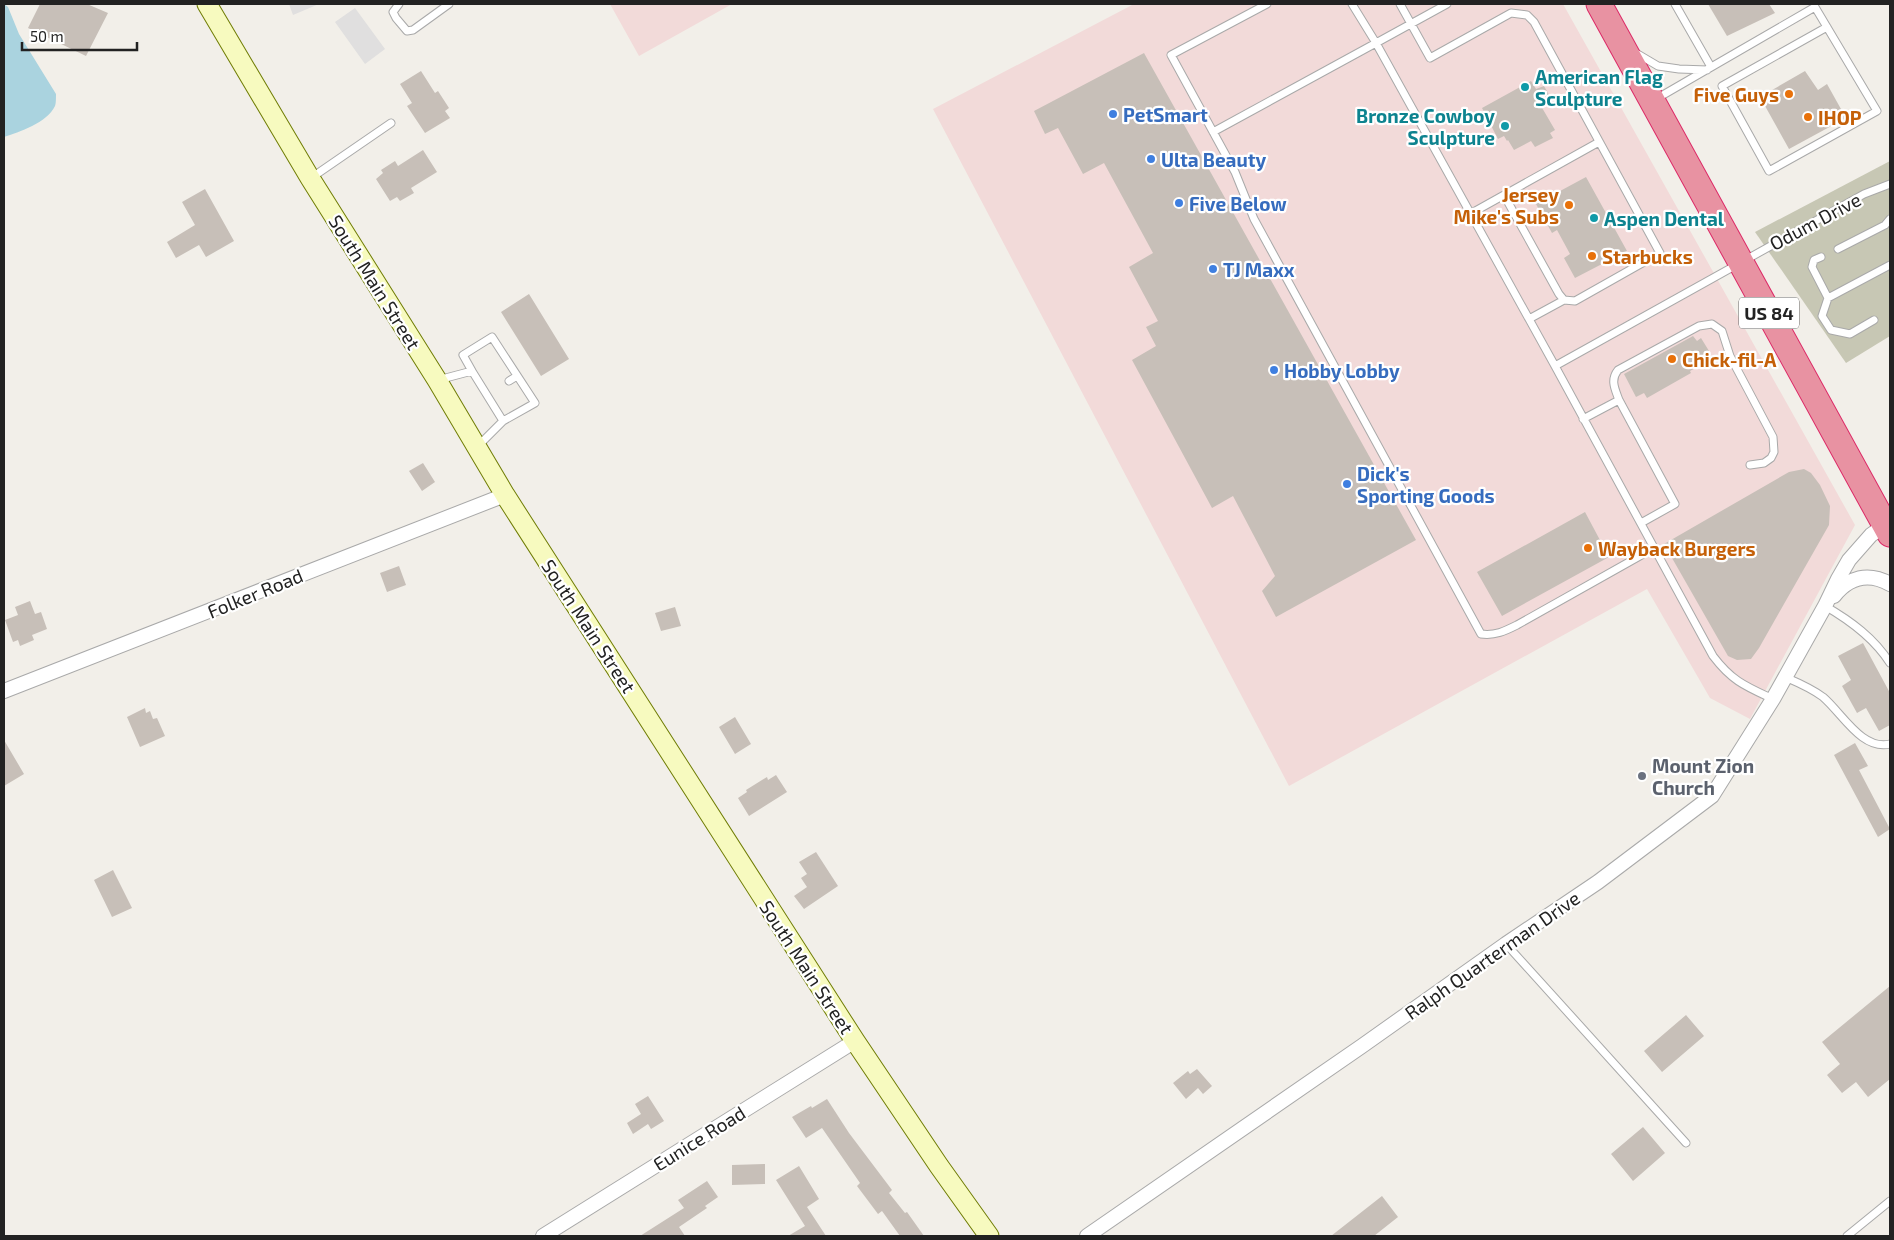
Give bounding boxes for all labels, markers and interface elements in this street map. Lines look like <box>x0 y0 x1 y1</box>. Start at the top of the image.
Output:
scale bar <box>22 20 138 52</box>
text: 50 m <box>30 27 64 45</box>
place label: American Flag Sculpture <box>1535 65 1663 110</box>
marker: American Flag Sculpture <box>1519 81 1531 93</box>
place label: Five Guys <box>1693 83 1779 107</box>
marker: Five Guys <box>1783 88 1795 100</box>
place label: PetSmart <box>1123 103 1208 126</box>
place label: Bronze Cowboy Sculpture <box>1356 104 1495 149</box>
place label: IHOP <box>1818 106 1862 129</box>
marker: PetSmart <box>1107 108 1119 120</box>
marker: IHOP <box>1802 111 1814 123</box>
marker: Bronze Cowboy Sculpture <box>1499 120 1511 132</box>
place label: Ulta Beauty <box>1161 148 1267 172</box>
marker: Ulta Beauty <box>1145 153 1157 165</box>
place label: Jersey Mike's Subs <box>1454 183 1559 228</box>
street label: Odum Drive <box>1765 187 1865 255</box>
place label: Five Below <box>1189 192 1287 215</box>
marker: Five Below <box>1173 197 1185 209</box>
marker: Jersey Mike's Subs <box>1563 199 1575 211</box>
place label: Aspen Dental <box>1604 207 1725 230</box>
street label: South Main Street <box>324 210 426 354</box>
marker: Aspen Dental <box>1588 212 1600 224</box>
place label: Starbucks <box>1602 245 1693 268</box>
marker: Starbucks <box>1586 250 1598 262</box>
place label: TJ Maxx <box>1223 258 1295 281</box>
marker: TJ Maxx <box>1207 263 1219 275</box>
road number: US 84 <box>1739 298 1799 328</box>
place label: Chick-fil-A <box>1682 348 1777 371</box>
marker: Chick-fil-A <box>1666 353 1678 365</box>
place label: Hobby Lobby <box>1284 359 1400 383</box>
marker: Hobby Lobby <box>1268 364 1280 376</box>
place label: Dick's Sporting Goods <box>1357 462 1495 507</box>
marker: Dick's Sporting Goods <box>1341 478 1353 490</box>
place label: Wayback Burgers <box>1598 537 1756 561</box>
marker: Wayback Burgers <box>1582 542 1594 554</box>
street label: South Main Street <box>537 555 641 697</box>
street label: Folker Road <box>204 563 306 623</box>
place label: Mount Zion Church <box>1652 754 1754 799</box>
marker: Mount Zion Church <box>1636 770 1648 782</box>
street label: Ralph Quarterman Drive <box>1400 886 1584 1024</box>
street label: South Main Street <box>755 896 859 1038</box>
street label: Eunice Road <box>649 1101 749 1175</box>

